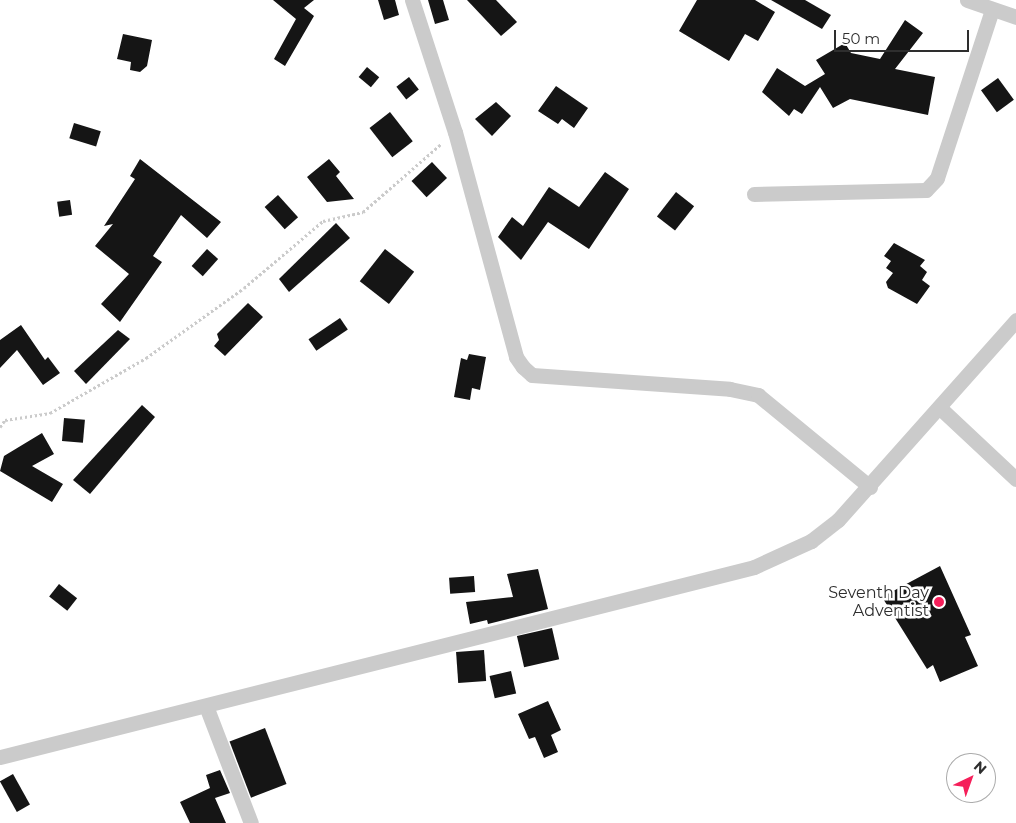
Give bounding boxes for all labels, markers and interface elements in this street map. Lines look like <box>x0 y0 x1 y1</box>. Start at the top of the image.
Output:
scale bar <box>836 20 971 52</box>
text: 50 m <box>842 29 880 48</box>
place label: Seventh Day Adventist <box>828 583 929 621</box>
marker: Seventh Day Adventist <box>933 596 945 608</box>
north arrow <box>946 753 996 803</box>
text: N <box>970 757 991 778</box>

